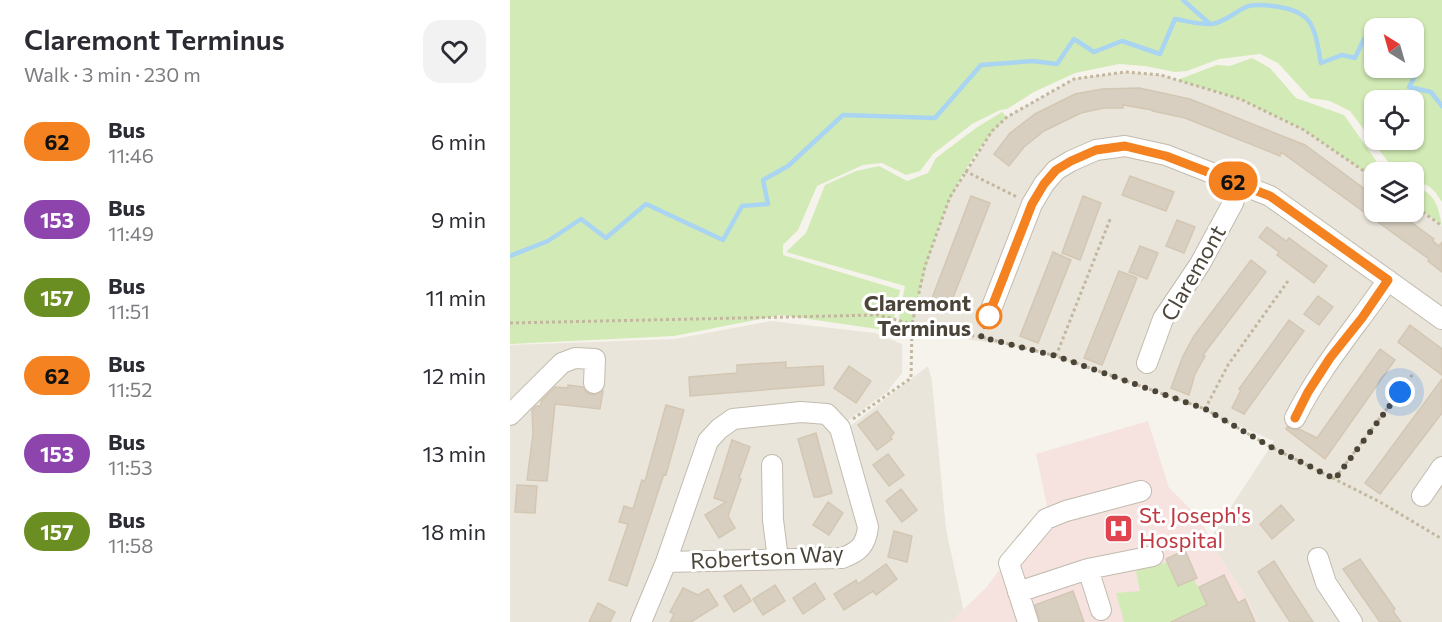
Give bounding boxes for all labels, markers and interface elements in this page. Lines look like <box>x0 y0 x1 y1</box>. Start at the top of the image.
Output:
north arrow <box>1364 18 1424 78</box>
map controls <box>1364 18 1424 222</box>
button: heart <box>423 20 486 83</box>
text: Claremont Terminus <box>24 22 285 56</box>
text: Walk · 3 min · 230 m <box>24 62 201 86</box>
button: locate <box>1364 90 1424 150</box>
text: Bus <box>108 116 145 143</box>
text: 6 min <box>431 128 486 155</box>
text: 62 <box>45 129 69 154</box>
text: 11:46 <box>108 143 154 167</box>
line badge: 62 <box>1206 162 1260 201</box>
button: layers <box>1364 162 1424 222</box>
text: 62 <box>1221 169 1245 194</box>
text: Bus <box>108 194 145 221</box>
text: 9 min <box>431 206 486 233</box>
text: 153 <box>40 207 74 232</box>
street label: Claremont <box>1154 220 1231 325</box>
text: 11:49 <box>108 221 154 245</box>
text: Bus <box>108 272 145 299</box>
text: 11 min <box>426 284 486 311</box>
text: 157 <box>40 285 74 310</box>
place label: Claremont Terminus <box>864 289 971 341</box>
text: 11:51 <box>108 299 150 323</box>
marker: Claremont Terminus <box>976 303 1002 329</box>
text: Bus <box>108 350 145 377</box>
text: 12 min <box>423 362 486 389</box>
text: 62 <box>45 363 69 388</box>
text: 11:52 <box>108 377 152 401</box>
your location <box>1385 377 1415 407</box>
text: Bus <box>108 428 145 455</box>
text: 13 min <box>422 440 486 467</box>
text: 153 <box>40 441 74 466</box>
text: 11:53 <box>108 455 153 479</box>
place label: St. Joseph's Hospital <box>1139 501 1251 553</box>
text: Bus <box>108 506 145 533</box>
hospital icon: St. Joseph's Hospital <box>1102 512 1134 544</box>
text: 18 min <box>422 518 486 545</box>
text: 157 <box>40 519 74 544</box>
text: 11:58 <box>108 533 153 557</box>
street label: Robertson Way <box>690 539 844 574</box>

